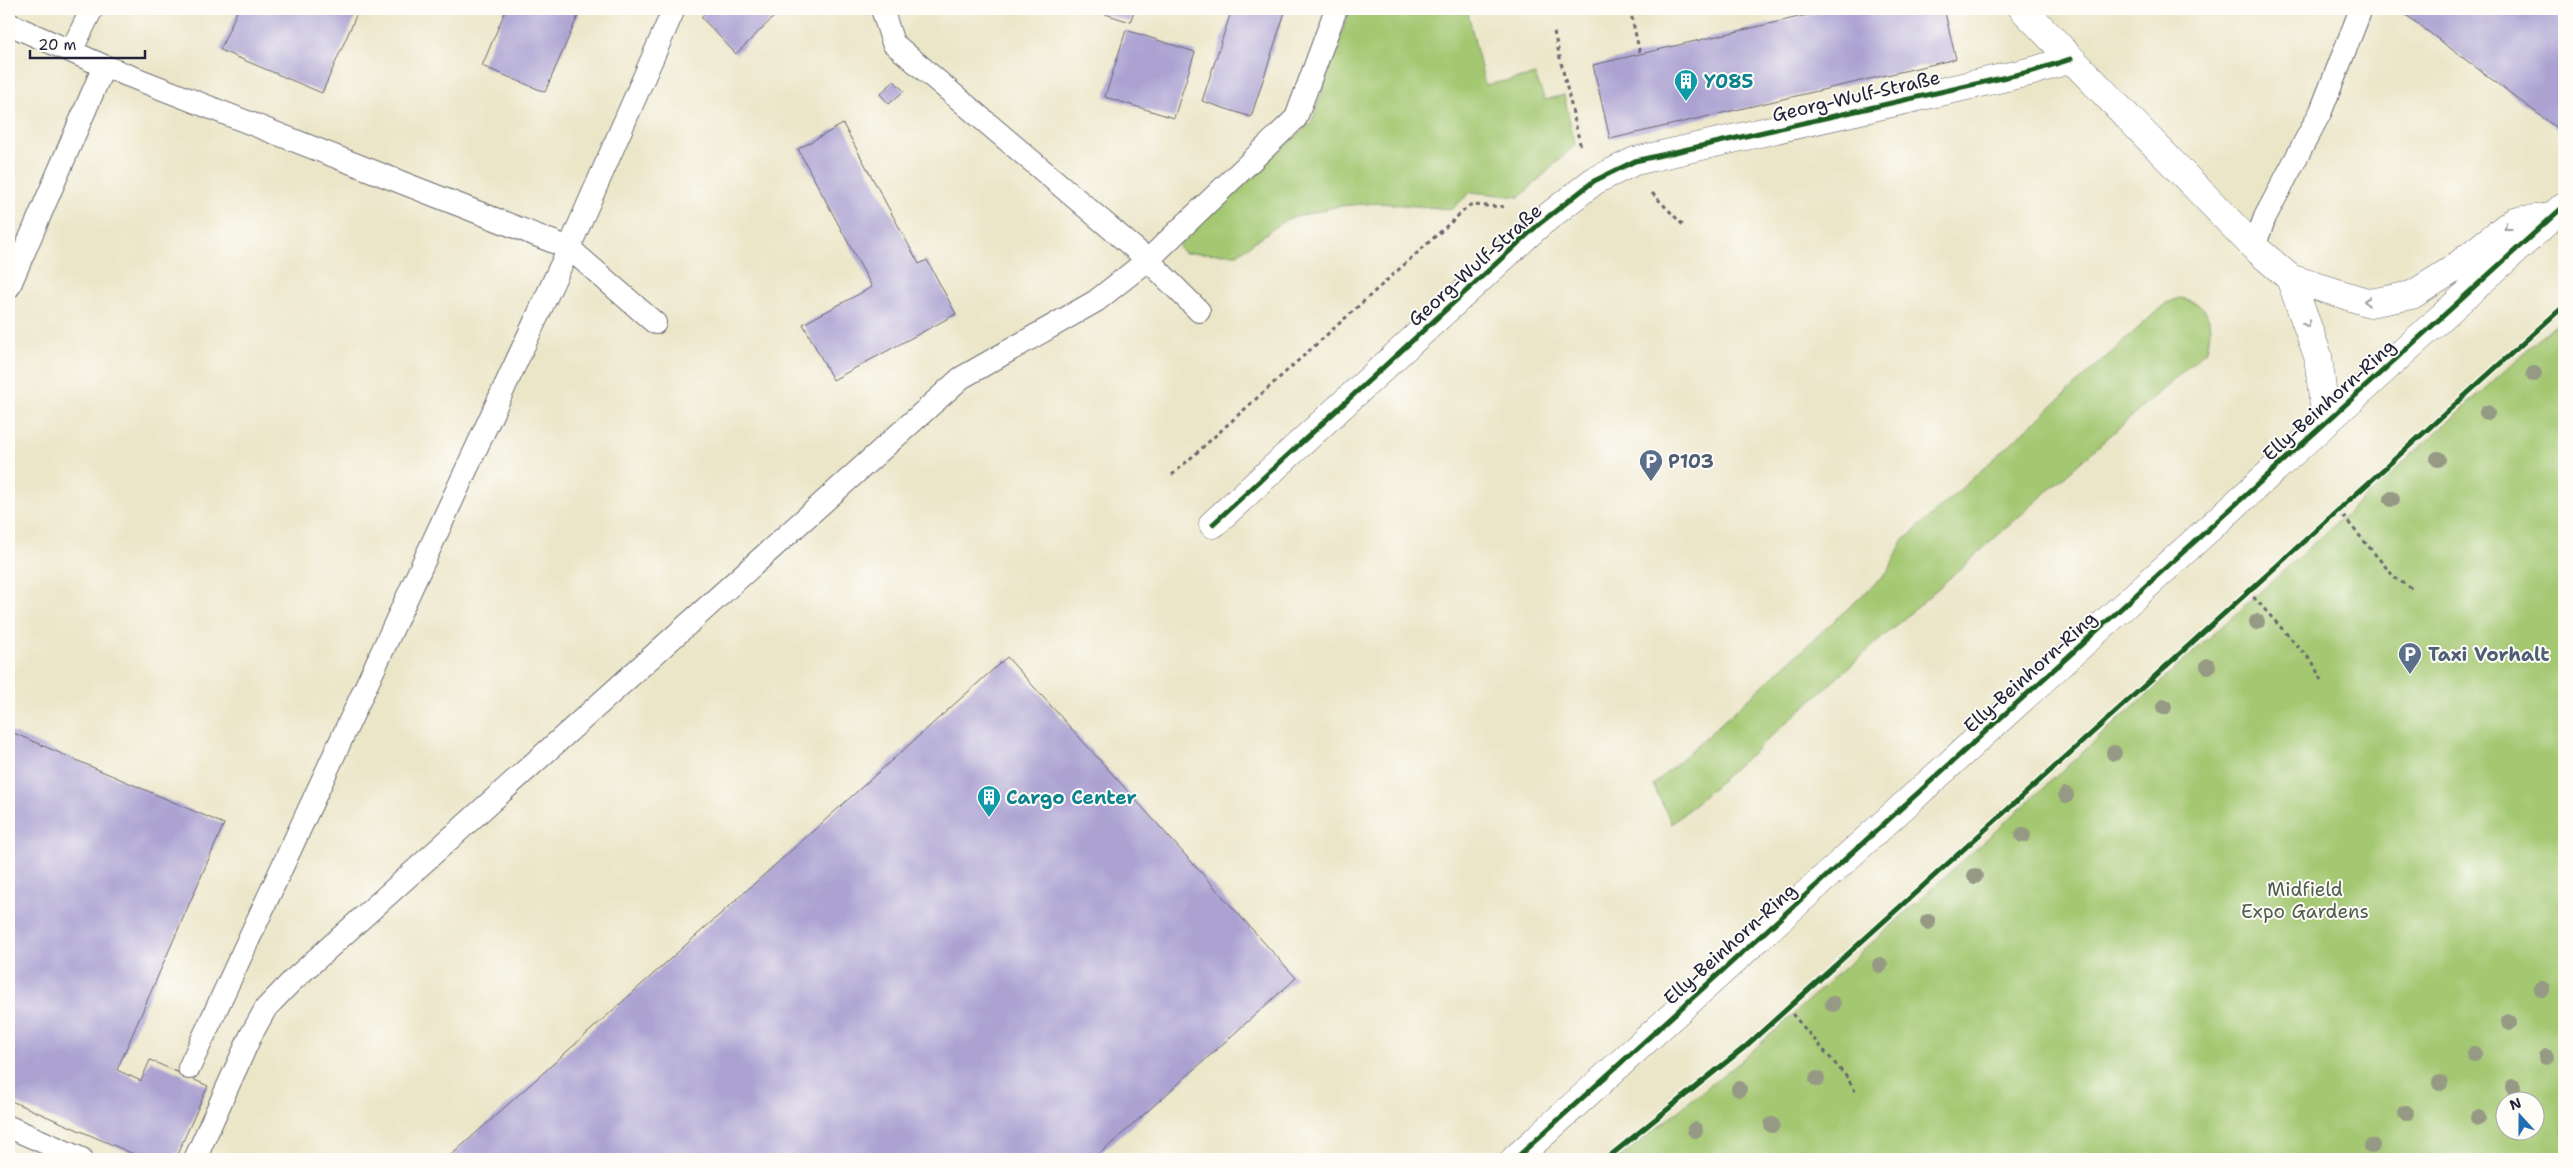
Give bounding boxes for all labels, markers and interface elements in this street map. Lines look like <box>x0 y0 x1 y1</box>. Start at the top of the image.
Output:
scale bar <box>30 28 145 60</box>
text: 20 m <box>38 35 77 55</box>
street label: Georg-Wulf-Straße <box>1769 64 1943 128</box>
building icon: Y085 <box>1673 68 1699 102</box>
place label: Y085 <box>1704 69 1754 94</box>
street label: Georg-Wulf-Straße <box>1403 198 1547 332</box>
one-way arrow <box>2503 222 2512 231</box>
one-way arrow <box>2362 296 2370 307</box>
one-way arrow <box>2301 319 2311 328</box>
street label: Elly-Beinhorn-Ring <box>2257 334 2401 466</box>
parking icon: P103 <box>1638 448 1664 482</box>
place label: P103 <box>1668 449 1714 474</box>
street label: Elly-Beinhorn-Ring <box>1958 606 2102 738</box>
parking icon: Taxi Vorhalt <box>2397 641 2423 675</box>
place label: Taxi Vorhalt <box>2428 642 2549 667</box>
building icon: Cargo Center <box>976 784 1002 818</box>
place label: Cargo Center <box>1006 785 1137 810</box>
park label: Midfield Expo Gardens <box>2241 877 2369 924</box>
street label: Elly-Beinhorn-Ring <box>1658 878 1802 1010</box>
north arrow <box>2496 1090 2546 1140</box>
text: N <box>2507 1093 2524 1114</box>

